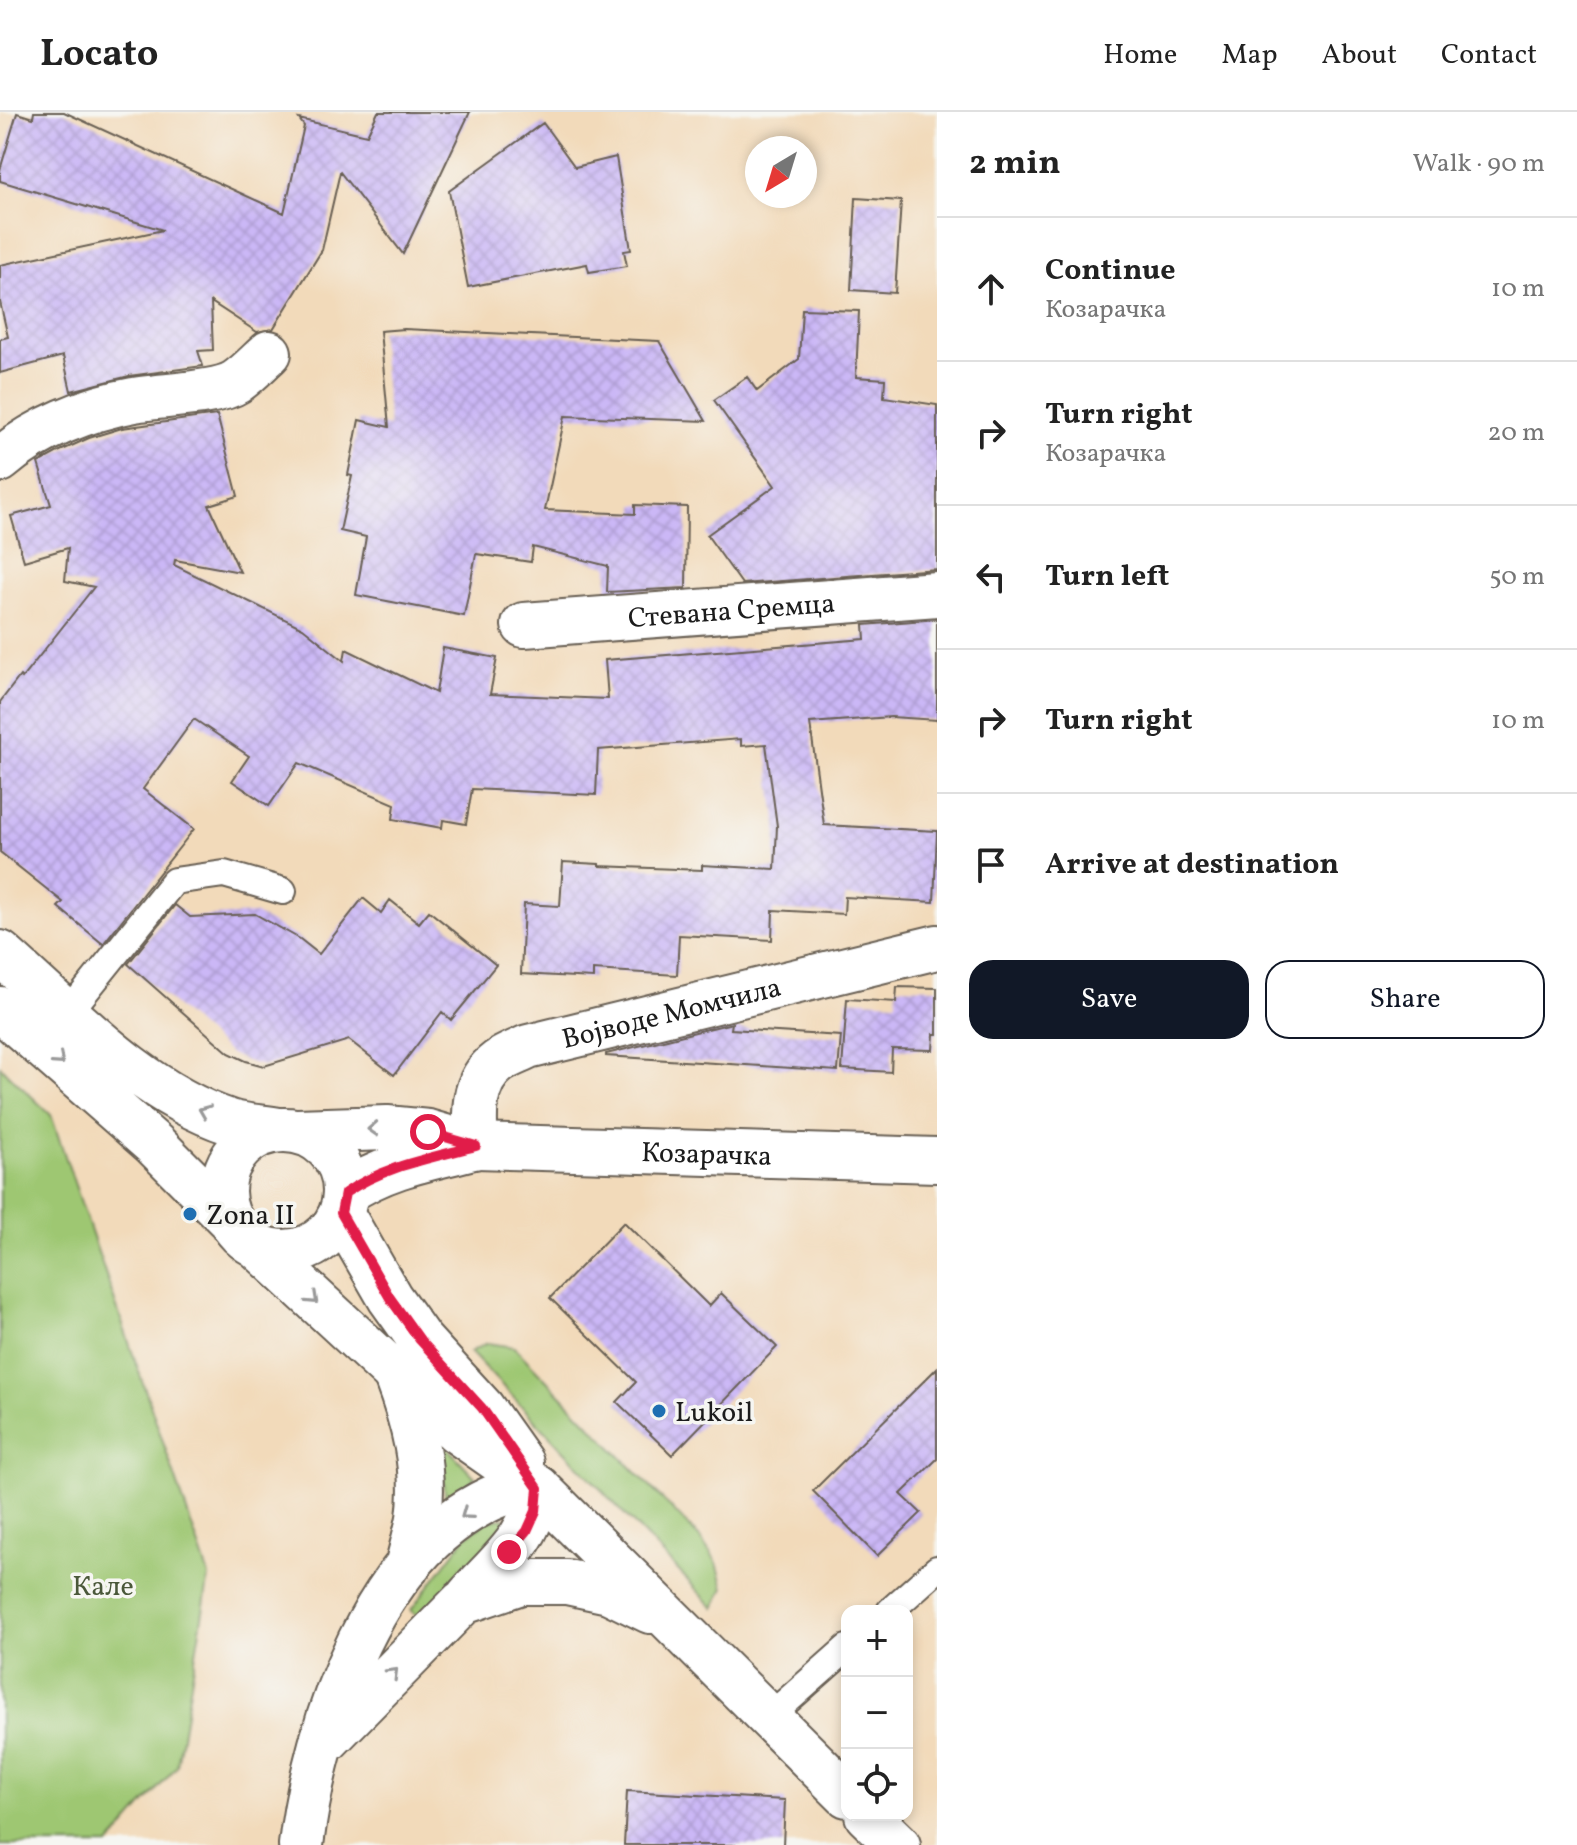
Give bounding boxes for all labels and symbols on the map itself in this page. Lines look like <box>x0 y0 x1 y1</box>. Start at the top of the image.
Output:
north arrow <box>745 136 817 208</box>
street label: Стевана Сремца <box>627 585 837 639</box>
street label: Војводе Момчила <box>558 969 785 1060</box>
one-way arrow <box>49 1050 64 1065</box>
one-way arrow <box>198 1104 212 1121</box>
route start <box>410 1114 446 1150</box>
one-way arrow <box>366 1120 379 1137</box>
street label: Козарачка <box>641 1134 773 1177</box>
place label: Zona II <box>206 1197 295 1236</box>
marker: Zona II <box>181 1205 199 1223</box>
one-way arrow <box>304 1289 319 1303</box>
place label: Lukoil <box>675 1394 753 1433</box>
marker: Lukoil <box>650 1402 668 1420</box>
one-way arrow <box>460 1504 475 1519</box>
route end <box>491 1534 527 1570</box>
park label: Кале <box>72 1568 134 1607</box>
one-way arrow <box>384 1668 398 1682</box>

